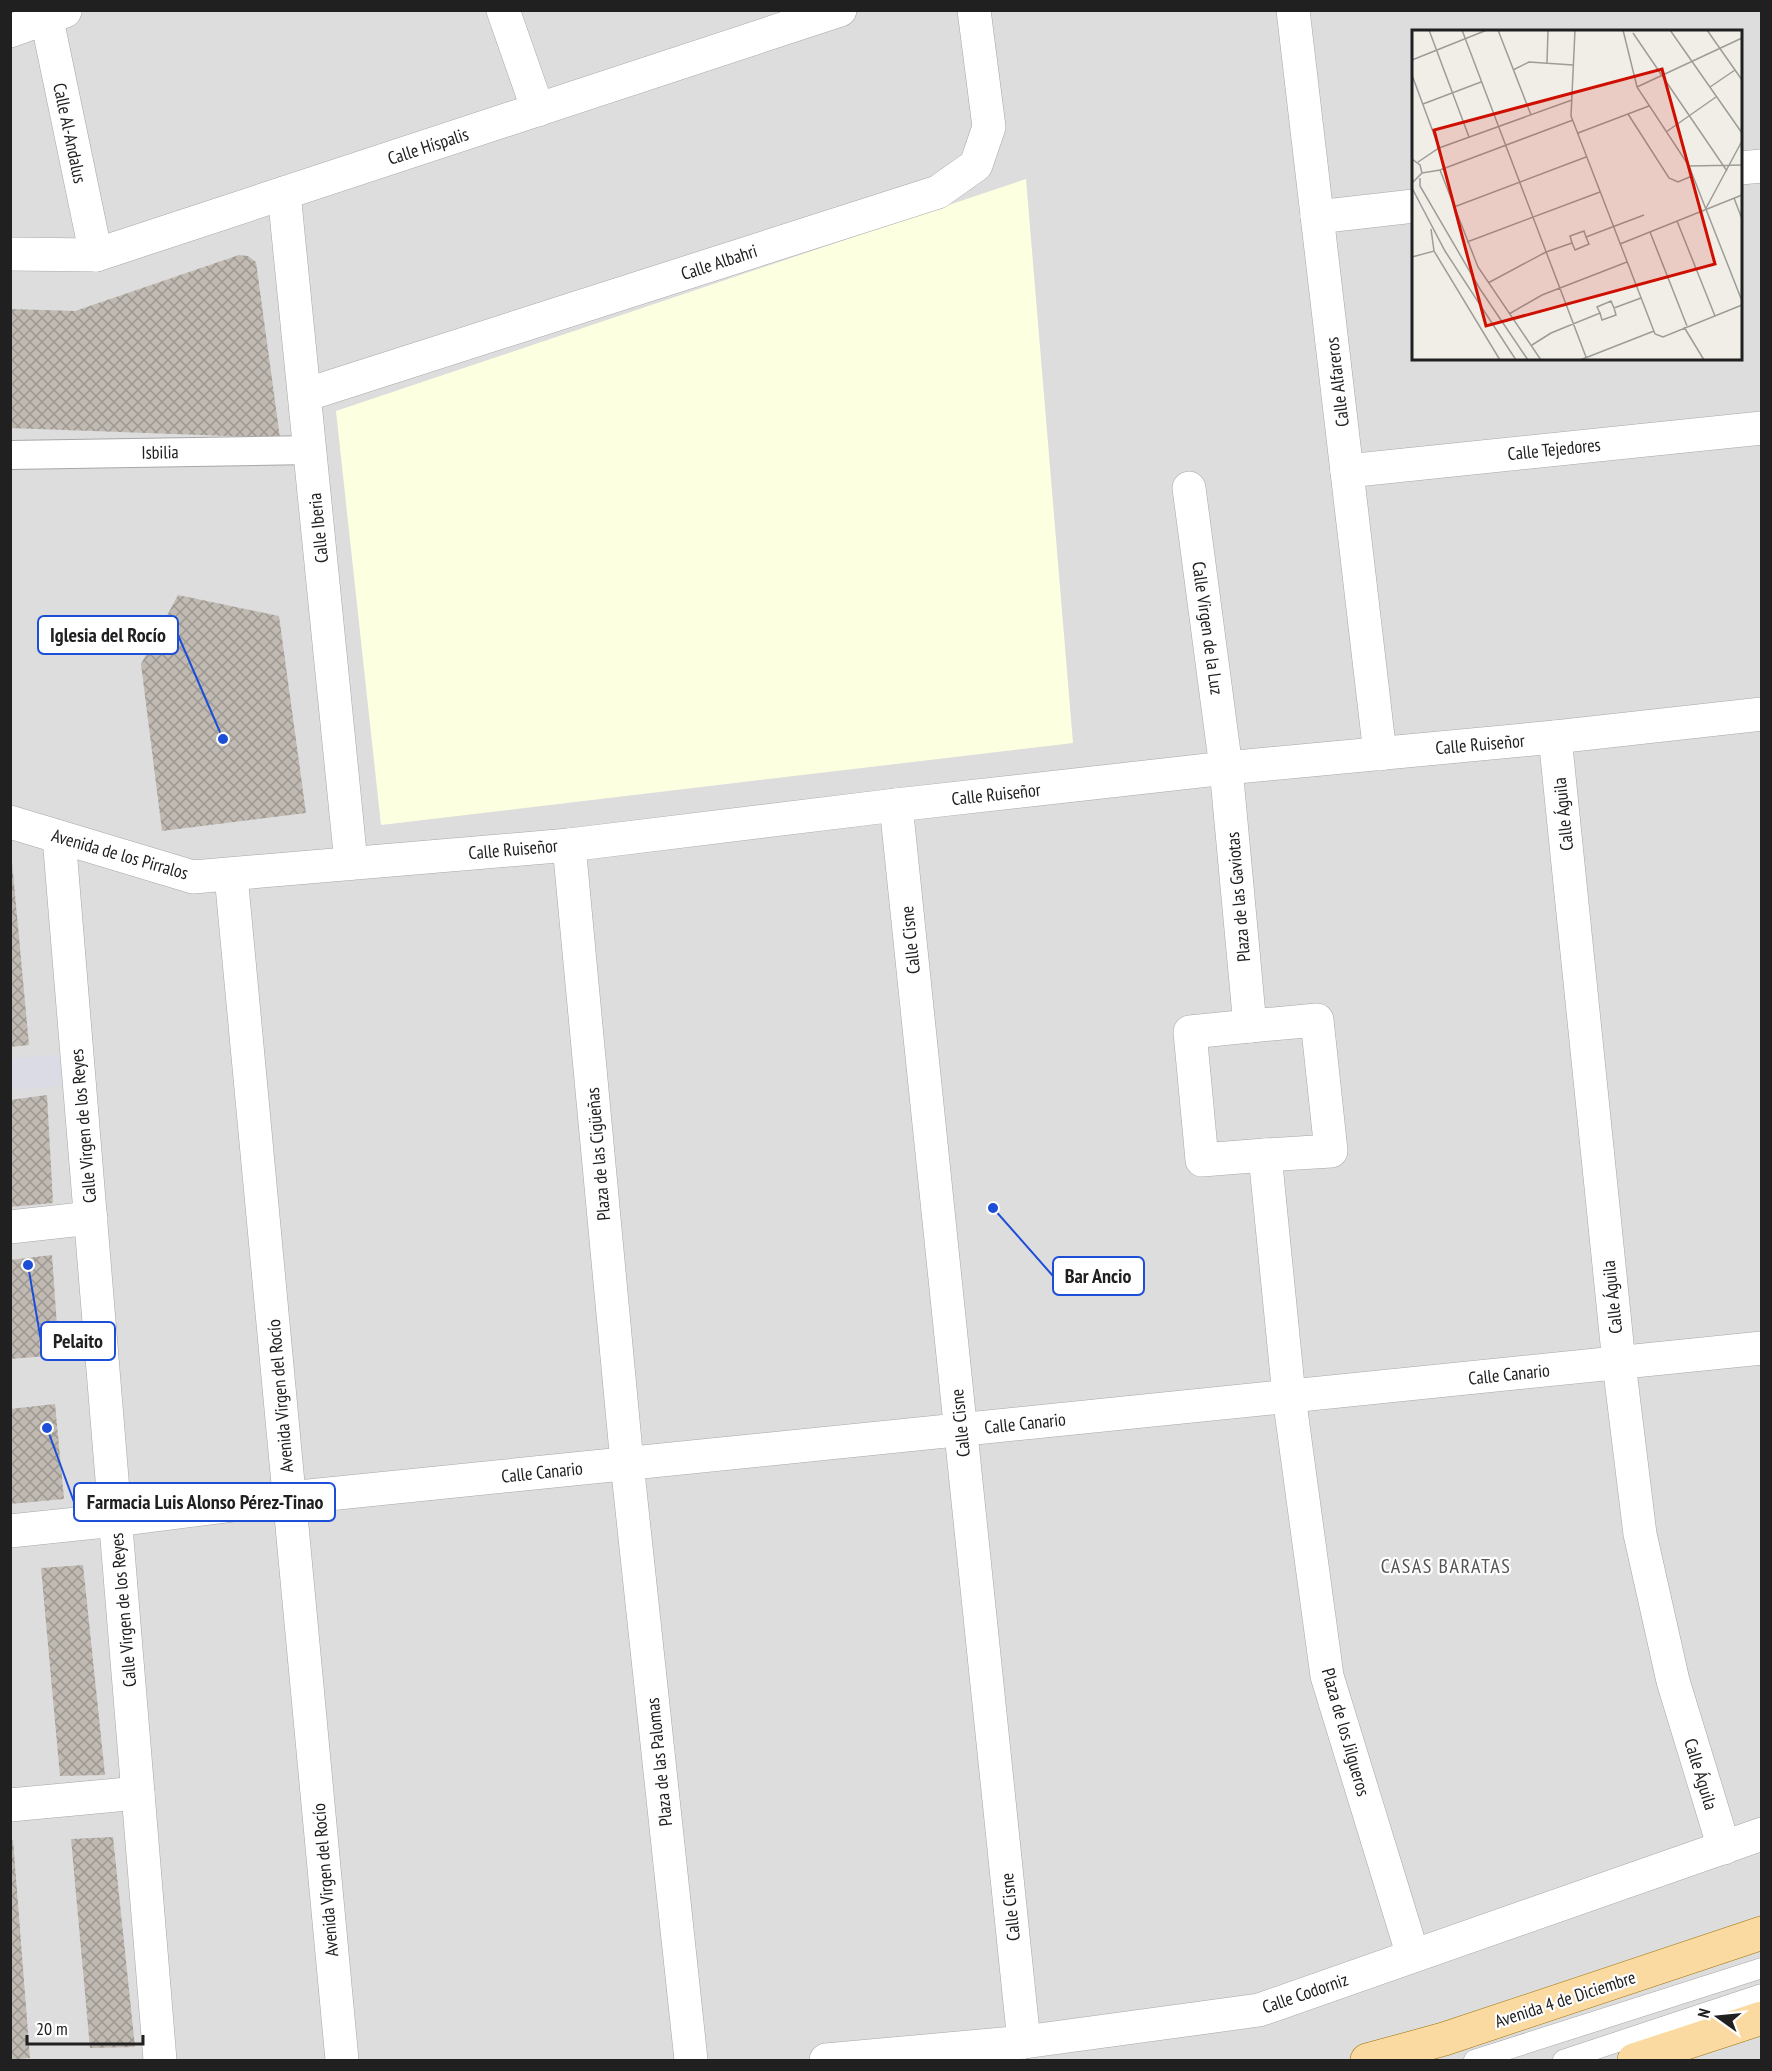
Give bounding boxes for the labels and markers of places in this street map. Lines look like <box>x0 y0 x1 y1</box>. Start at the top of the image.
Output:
callout: Iglesia del Rocío <box>38 616 178 654</box>
callout: Bar Ancio <box>1053 1257 1144 1295</box>
callout: Pelaito <box>41 1322 115 1360</box>
callout: Farmacia Luis Alonso Pérez-Tinao <box>74 1483 335 1521</box>

